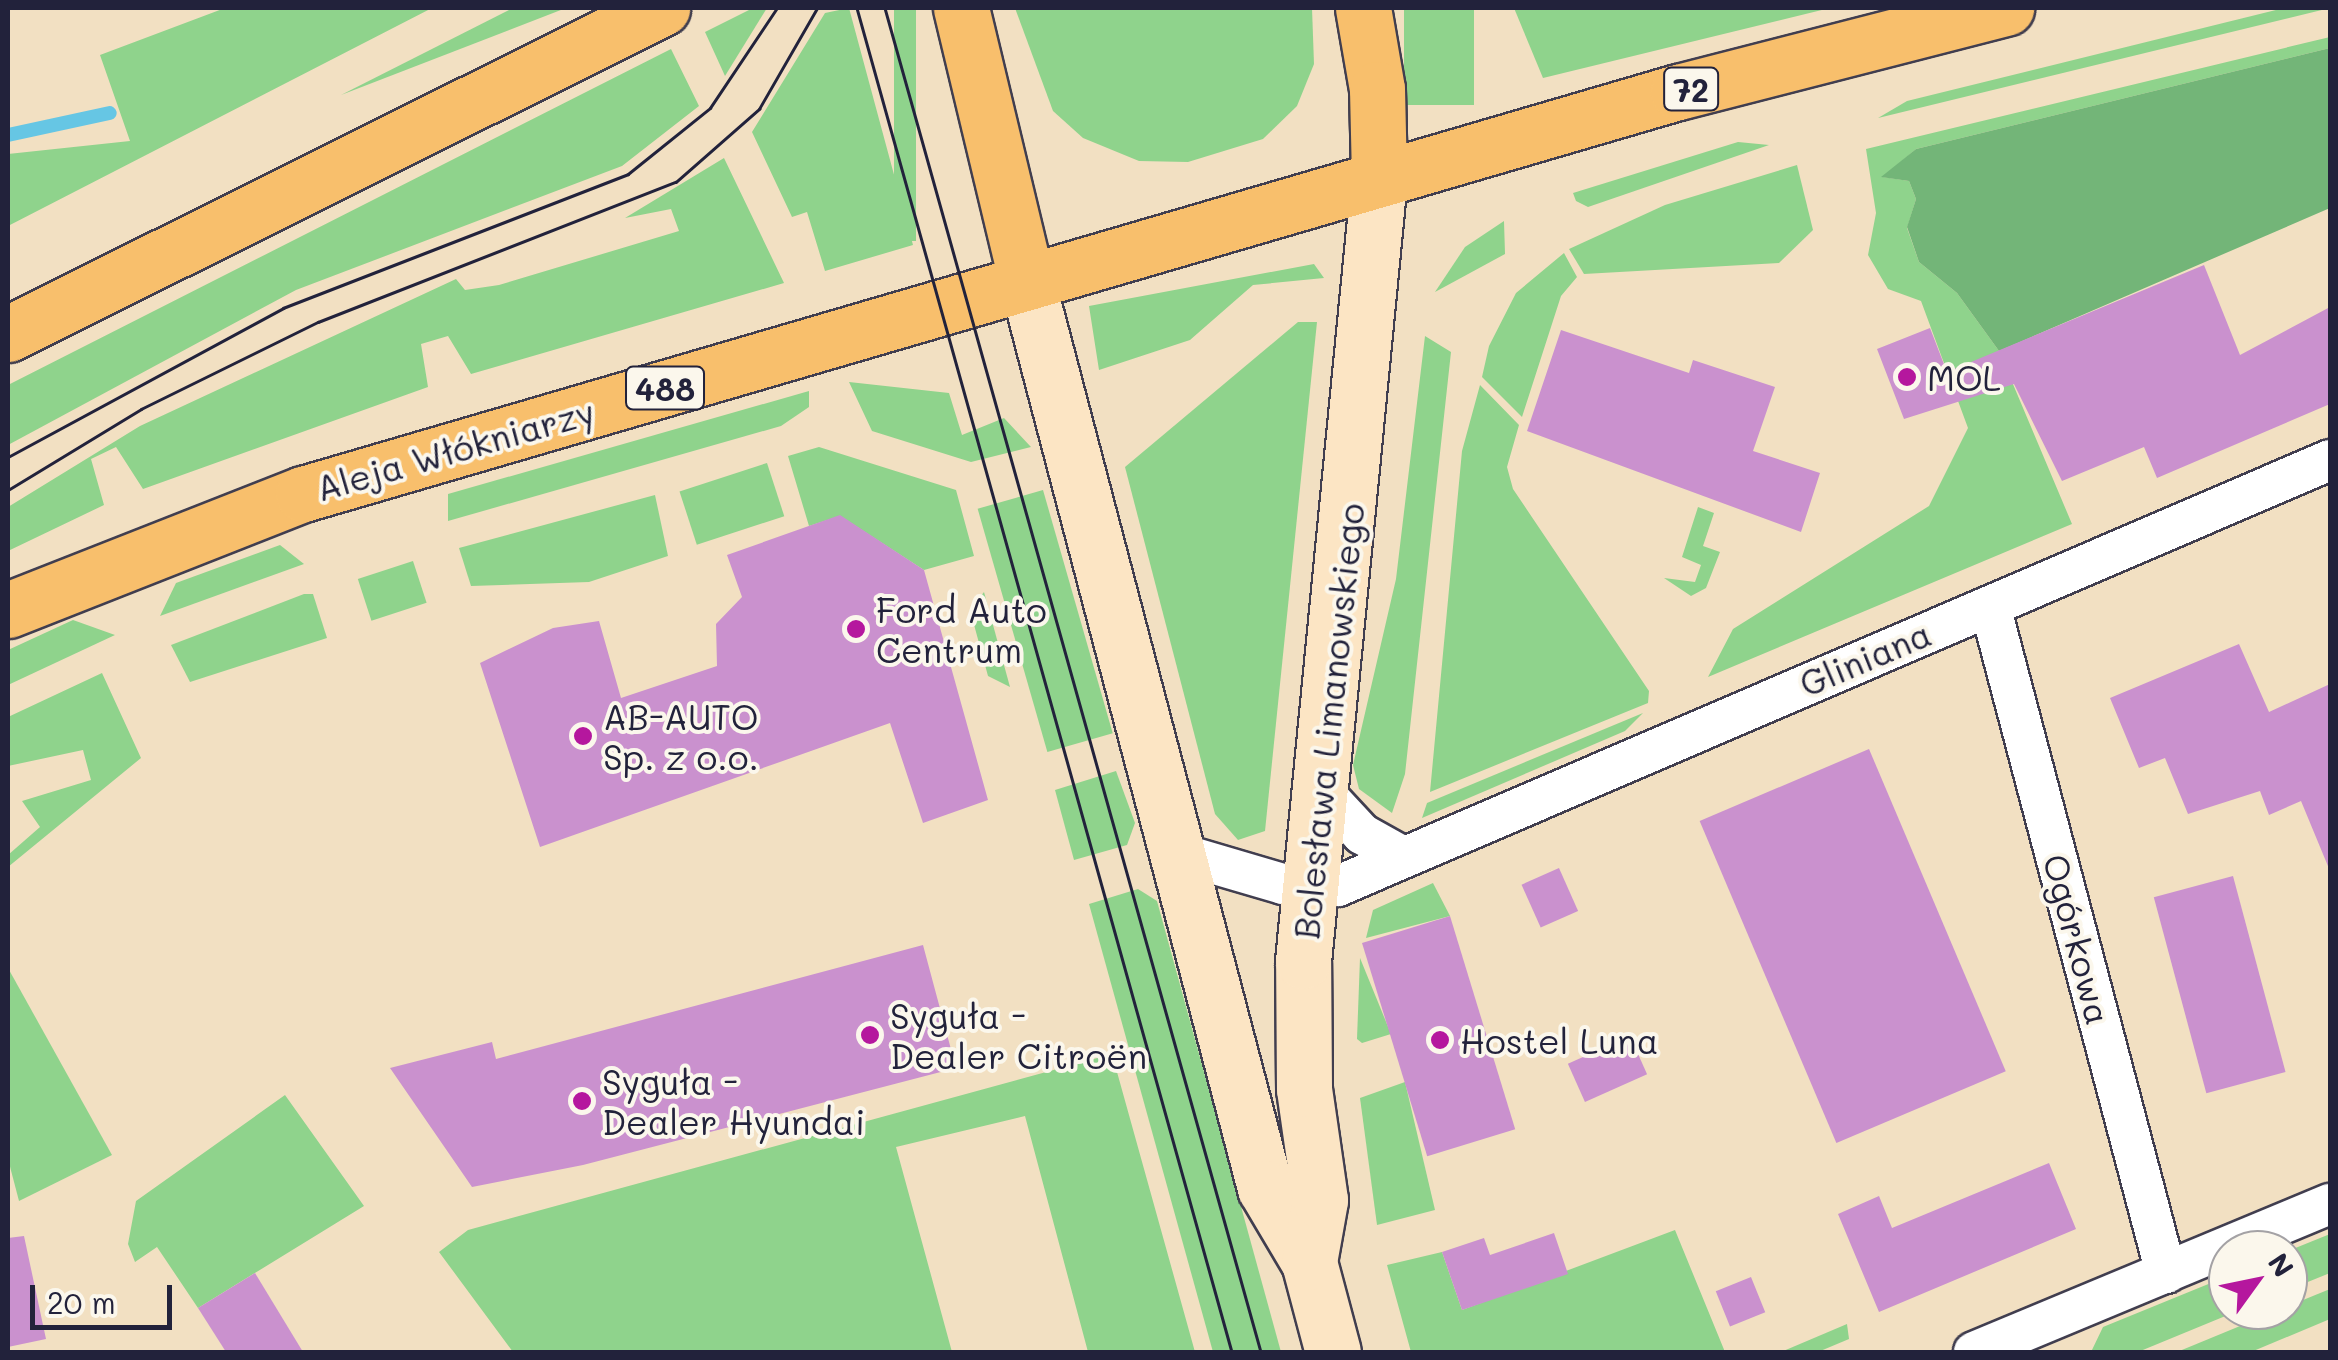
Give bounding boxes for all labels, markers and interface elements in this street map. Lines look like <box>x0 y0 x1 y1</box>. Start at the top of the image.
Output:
road number: 72 <box>1661 62 1721 116</box>
place label: MOL <box>1927 356 2001 398</box>
road number: 488 <box>625 361 705 415</box>
marker: MOL <box>1896 366 1918 388</box>
street label: Aleja Włókniarzy <box>311 389 599 509</box>
street label: Bolesława Limanowskiego <box>1284 501 1372 941</box>
place label: Ford Auto Centrum <box>876 588 1047 670</box>
street label: Gliniana <box>1793 612 1937 704</box>
marker: Ford Auto Centrum <box>845 618 867 640</box>
place label: AB-AUTO Sp. z o.o. <box>603 695 759 777</box>
marker: AB-AUTO Sp. z o.o. <box>572 725 594 747</box>
street label: Ogórkowa <box>2035 849 2121 1029</box>
place label: Syguła - Dealer Citroën <box>890 994 1147 1076</box>
place label: Hostel Luna <box>1460 1019 1659 1061</box>
marker: Syguła - Dealer Citroën <box>859 1024 881 1046</box>
marker: Hostel Luna <box>1429 1029 1451 1051</box>
place label: Syguła - Dealer Hyundai <box>602 1060 865 1142</box>
marker: Syguła - Dealer Hyundai <box>571 1090 593 1112</box>
north arrow <box>2208 1230 2308 1330</box>
text: N <box>2261 1246 2302 1283</box>
scale bar <box>35 1265 178 1327</box>
text: 20 m <box>47 1282 116 1322</box>

